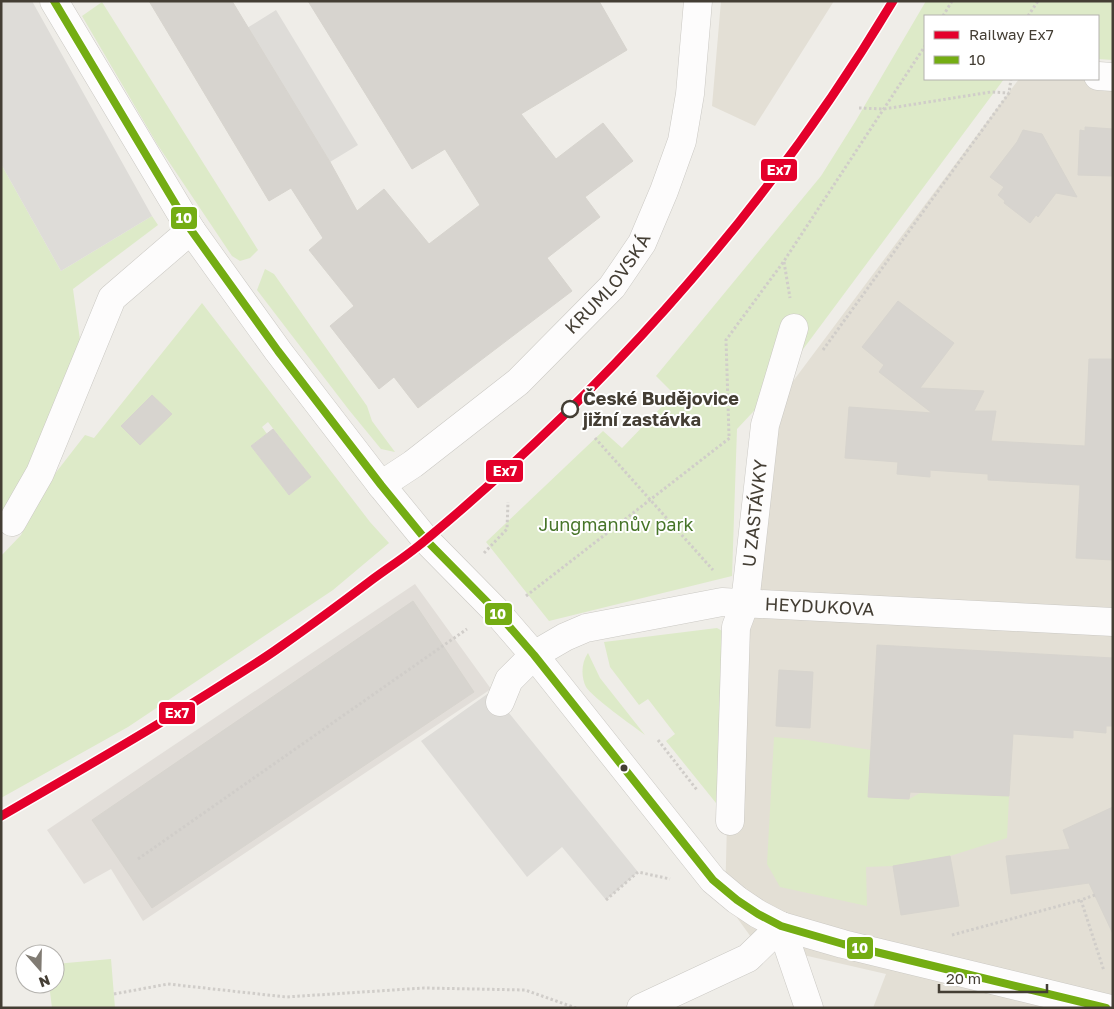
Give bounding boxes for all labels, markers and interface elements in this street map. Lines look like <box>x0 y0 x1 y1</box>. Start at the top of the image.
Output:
legend <box>924 15 1099 80</box>
text: Railway Ex7 <box>969 25 1054 43</box>
text: 10 <box>969 50 986 68</box>
line badge: Ex7 <box>760 158 798 182</box>
text: Ex7 <box>767 161 792 178</box>
line badge: 10 <box>170 206 198 230</box>
text: 10 <box>176 209 192 226</box>
street label: KRUMLOVSKÁ <box>560 230 655 338</box>
place label: České Budějovice jižní zastávka <box>582 387 739 430</box>
marker: České Budějovice jižní zastávka <box>561 400 579 418</box>
street label: U ZASTÁVKY <box>737 458 771 568</box>
line badge: Ex7 <box>485 459 524 483</box>
text: Ex7 <box>493 462 518 479</box>
park label: Jungmannův park <box>538 513 694 535</box>
street label: HEYDUKOVA <box>764 592 875 620</box>
line badge: 10 <box>484 602 513 626</box>
text: 10 <box>490 605 506 622</box>
line badge: Ex7 <box>158 701 196 725</box>
text: Ex7 <box>165 704 190 721</box>
unlabelled marker <box>619 763 629 773</box>
line badge: 10 <box>846 936 874 960</box>
text: 10 <box>852 939 868 956</box>
north arrow <box>15 944 65 994</box>
scale bar <box>939 962 1046 994</box>
text: 20 m <box>946 969 981 987</box>
text: N <box>37 972 53 991</box>

